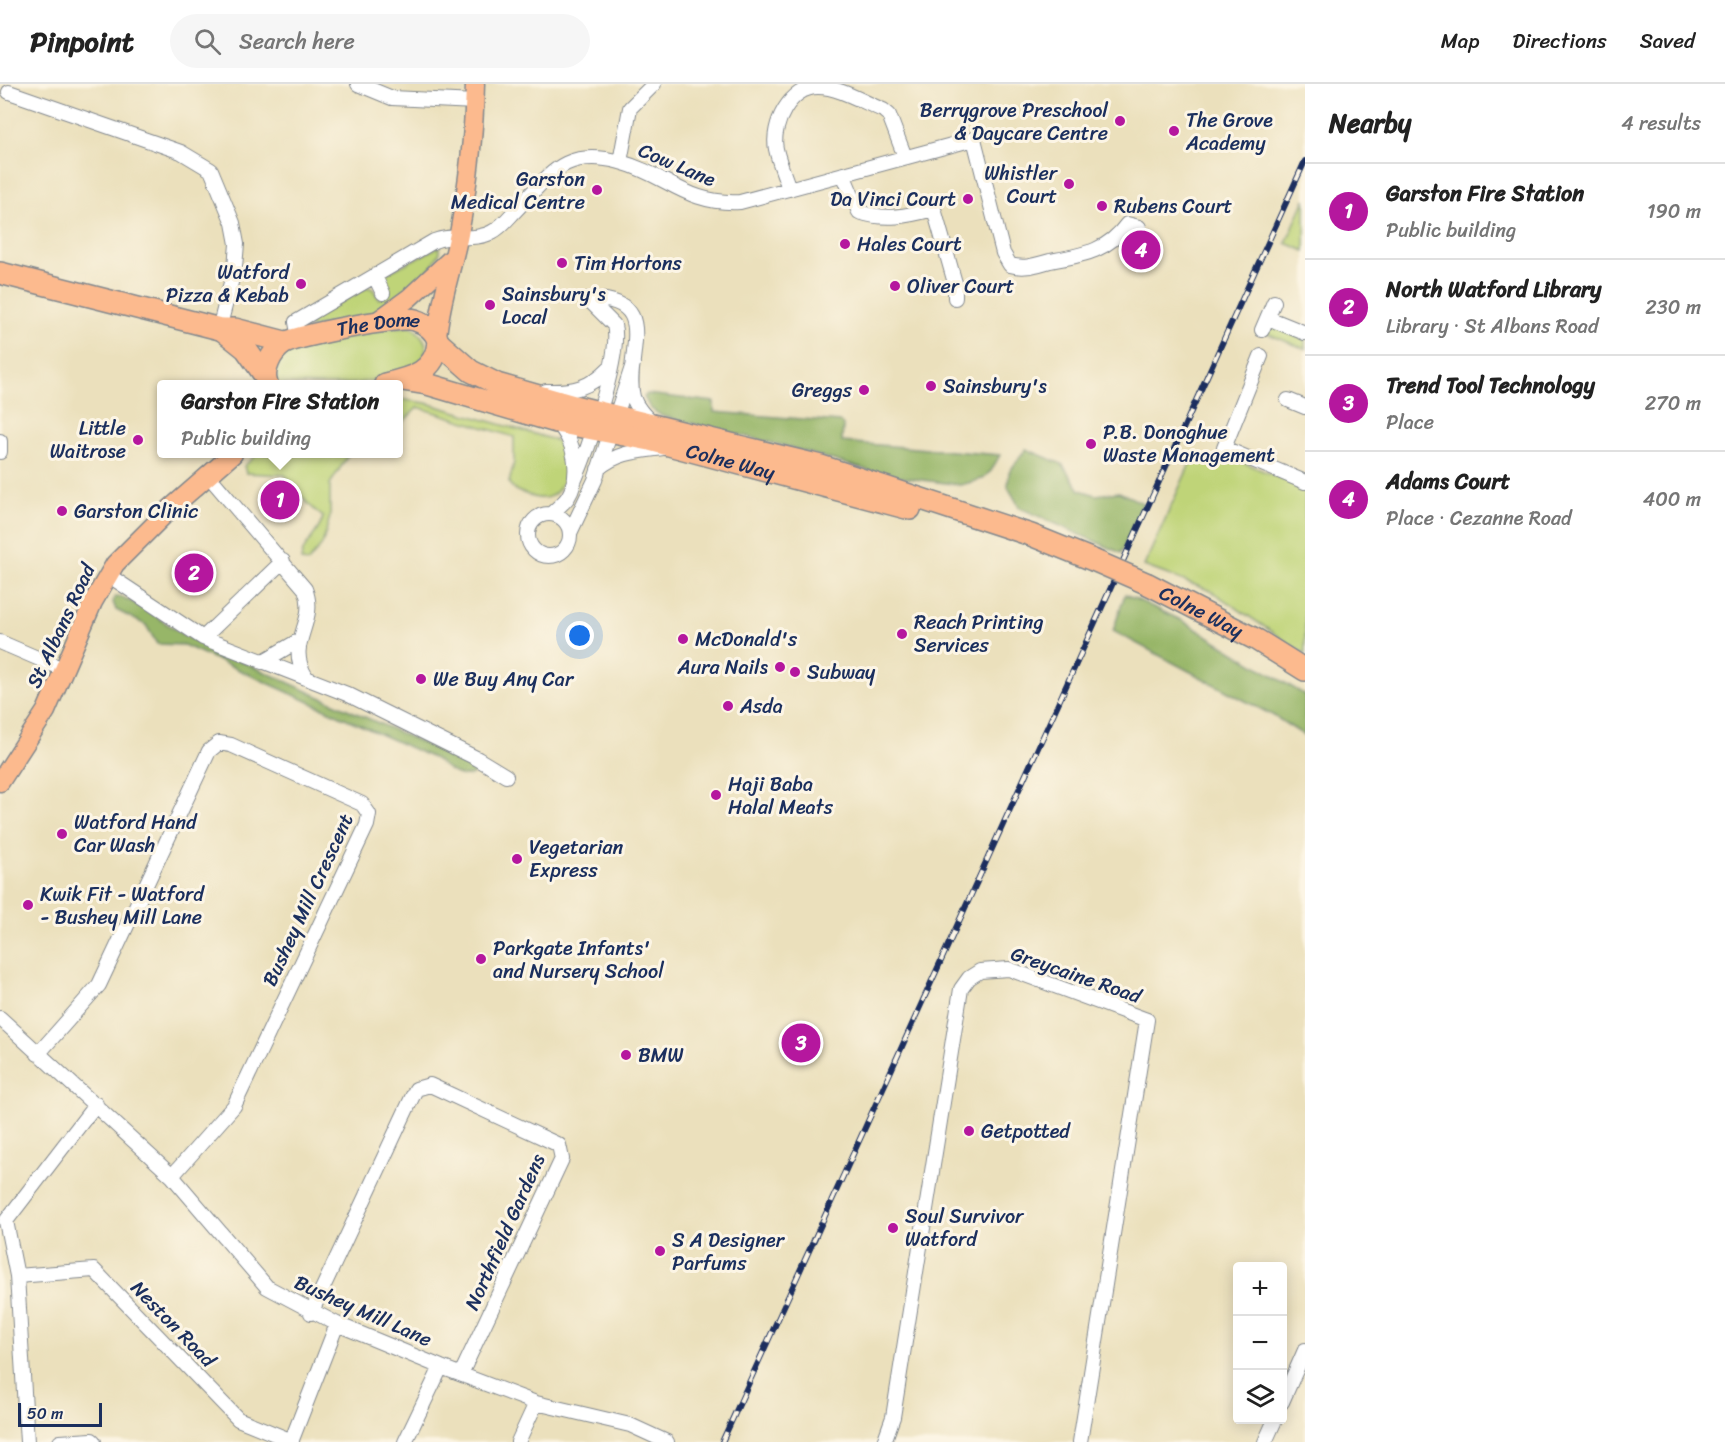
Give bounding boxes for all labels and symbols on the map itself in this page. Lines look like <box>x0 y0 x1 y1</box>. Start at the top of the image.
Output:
place label: Berrygrove Preschool & Daycare Centre <box>920 93 1109 151</box>
place label: The Grove Academy <box>1185 103 1273 161</box>
marker: Berrygrove Preschool & Daycare Centre <box>1113 114 1127 128</box>
marker: The Grove Academy <box>1167 124 1181 138</box>
street label: Cow Lane <box>633 133 722 197</box>
place label: Whistler Court <box>984 156 1059 214</box>
place label: Garston Medical Centre <box>451 162 585 220</box>
marker: Whistler Court <box>1062 177 1076 191</box>
place label: Da Vinci Court <box>830 182 956 217</box>
marker: Garston Medical Centre <box>590 183 604 197</box>
place label: Rubens Court <box>1114 189 1233 224</box>
marker: Da Vinci Court <box>961 192 975 206</box>
marker: Rubens Court <box>1095 199 1109 213</box>
place label: Hales Court <box>857 227 962 262</box>
pin: 4 <box>1122 228 1160 272</box>
marker: Hales Court <box>838 237 852 251</box>
place label: Tim Hortons <box>574 246 682 281</box>
place label: Watford Pizza & Kebab <box>166 255 290 313</box>
marker: Tim Hortons <box>555 256 569 270</box>
place label: Oliver Court <box>907 269 1014 304</box>
marker: Watford Pizza & Kebab <box>294 277 308 291</box>
place label: Sainsbury's Local <box>502 277 607 335</box>
marker: Oliver Court <box>888 279 902 293</box>
marker: Sainsbury's Local <box>483 298 497 312</box>
street label: The Dome <box>334 302 426 347</box>
place label: Sainsbury's <box>943 369 1048 404</box>
place label: Greggs <box>792 373 853 408</box>
marker: Sainsbury's <box>924 379 938 393</box>
marker: Greggs <box>857 383 871 397</box>
place label: Little Waitrose <box>50 411 126 469</box>
place label: P.B. Donoghue Waste Management <box>1103 415 1275 473</box>
marker: Little Waitrose <box>131 433 145 447</box>
street label: Colne Way <box>682 433 780 490</box>
marker: P.B. Donoghue Waste Management <box>1084 437 1098 451</box>
pin: 1 <box>260 478 300 522</box>
place label: Garston Clinic <box>74 494 198 529</box>
marker: Garston Clinic <box>55 504 69 518</box>
pin: 2 <box>174 550 214 596</box>
street label: St Albans Road <box>17 557 106 694</box>
street label: Colne Way <box>1153 575 1250 648</box>
place label: Reach Printing Services <box>914 605 1044 663</box>
your location <box>565 621 594 650</box>
place label: McDonald's <box>695 622 798 657</box>
marker: Reach Printing Services <box>895 627 909 641</box>
marker: McDonald's <box>676 632 690 646</box>
place label: Aura Nails <box>676 650 769 685</box>
place label: Subway <box>807 655 876 690</box>
marker: Aura Nails <box>773 660 787 674</box>
place label: We Buy Any Car <box>433 662 575 697</box>
marker: Subway <box>788 665 802 679</box>
marker: We Buy Any Car <box>414 672 428 686</box>
place label: Asda <box>739 689 783 724</box>
marker: Asda <box>721 699 735 713</box>
place label: Haji Baba Halal Meats <box>728 767 834 825</box>
marker: Haji Baba Halal Meats <box>709 788 723 802</box>
place label: Watford Hand Car Wash <box>74 805 198 863</box>
street label: Bushey Mill Crescent <box>253 808 364 992</box>
marker: Watford Hand Car Wash <box>55 827 69 841</box>
place label: Vegetarian Express <box>529 830 623 888</box>
marker: Vegetarian Express <box>510 852 524 866</box>
place label: Kwik Fit - Watford - Bushey Mill Lane <box>40 877 205 935</box>
marker: Kwik Fit - Watford - Bushey Mill Lane <box>21 898 35 912</box>
place label: Parkgate Infants' and Nursery School <box>493 931 664 989</box>
street label: Greycaine Road <box>1006 936 1147 1014</box>
marker: Parkgate Infants' and Nursery School <box>474 952 488 966</box>
pin: 3 <box>782 1020 820 1066</box>
place label: BMW <box>638 1038 684 1073</box>
marker: BMW <box>619 1048 633 1062</box>
place label: Getpotted <box>981 1114 1071 1149</box>
marker: Getpotted <box>962 1124 976 1138</box>
street label: Northfield Gardens <box>455 1147 556 1316</box>
place label: Soul Survivor Watford <box>905 1199 1025 1257</box>
marker: Soul Survivor Watford <box>886 1221 900 1235</box>
place label: S A Designer Parfums <box>672 1223 786 1281</box>
marker: S A Designer Parfums <box>653 1244 667 1258</box>
street label: Bushey Mill Lane <box>288 1265 438 1357</box>
street label: Neston Road <box>122 1272 225 1377</box>
scale bar <box>18 1400 102 1428</box>

